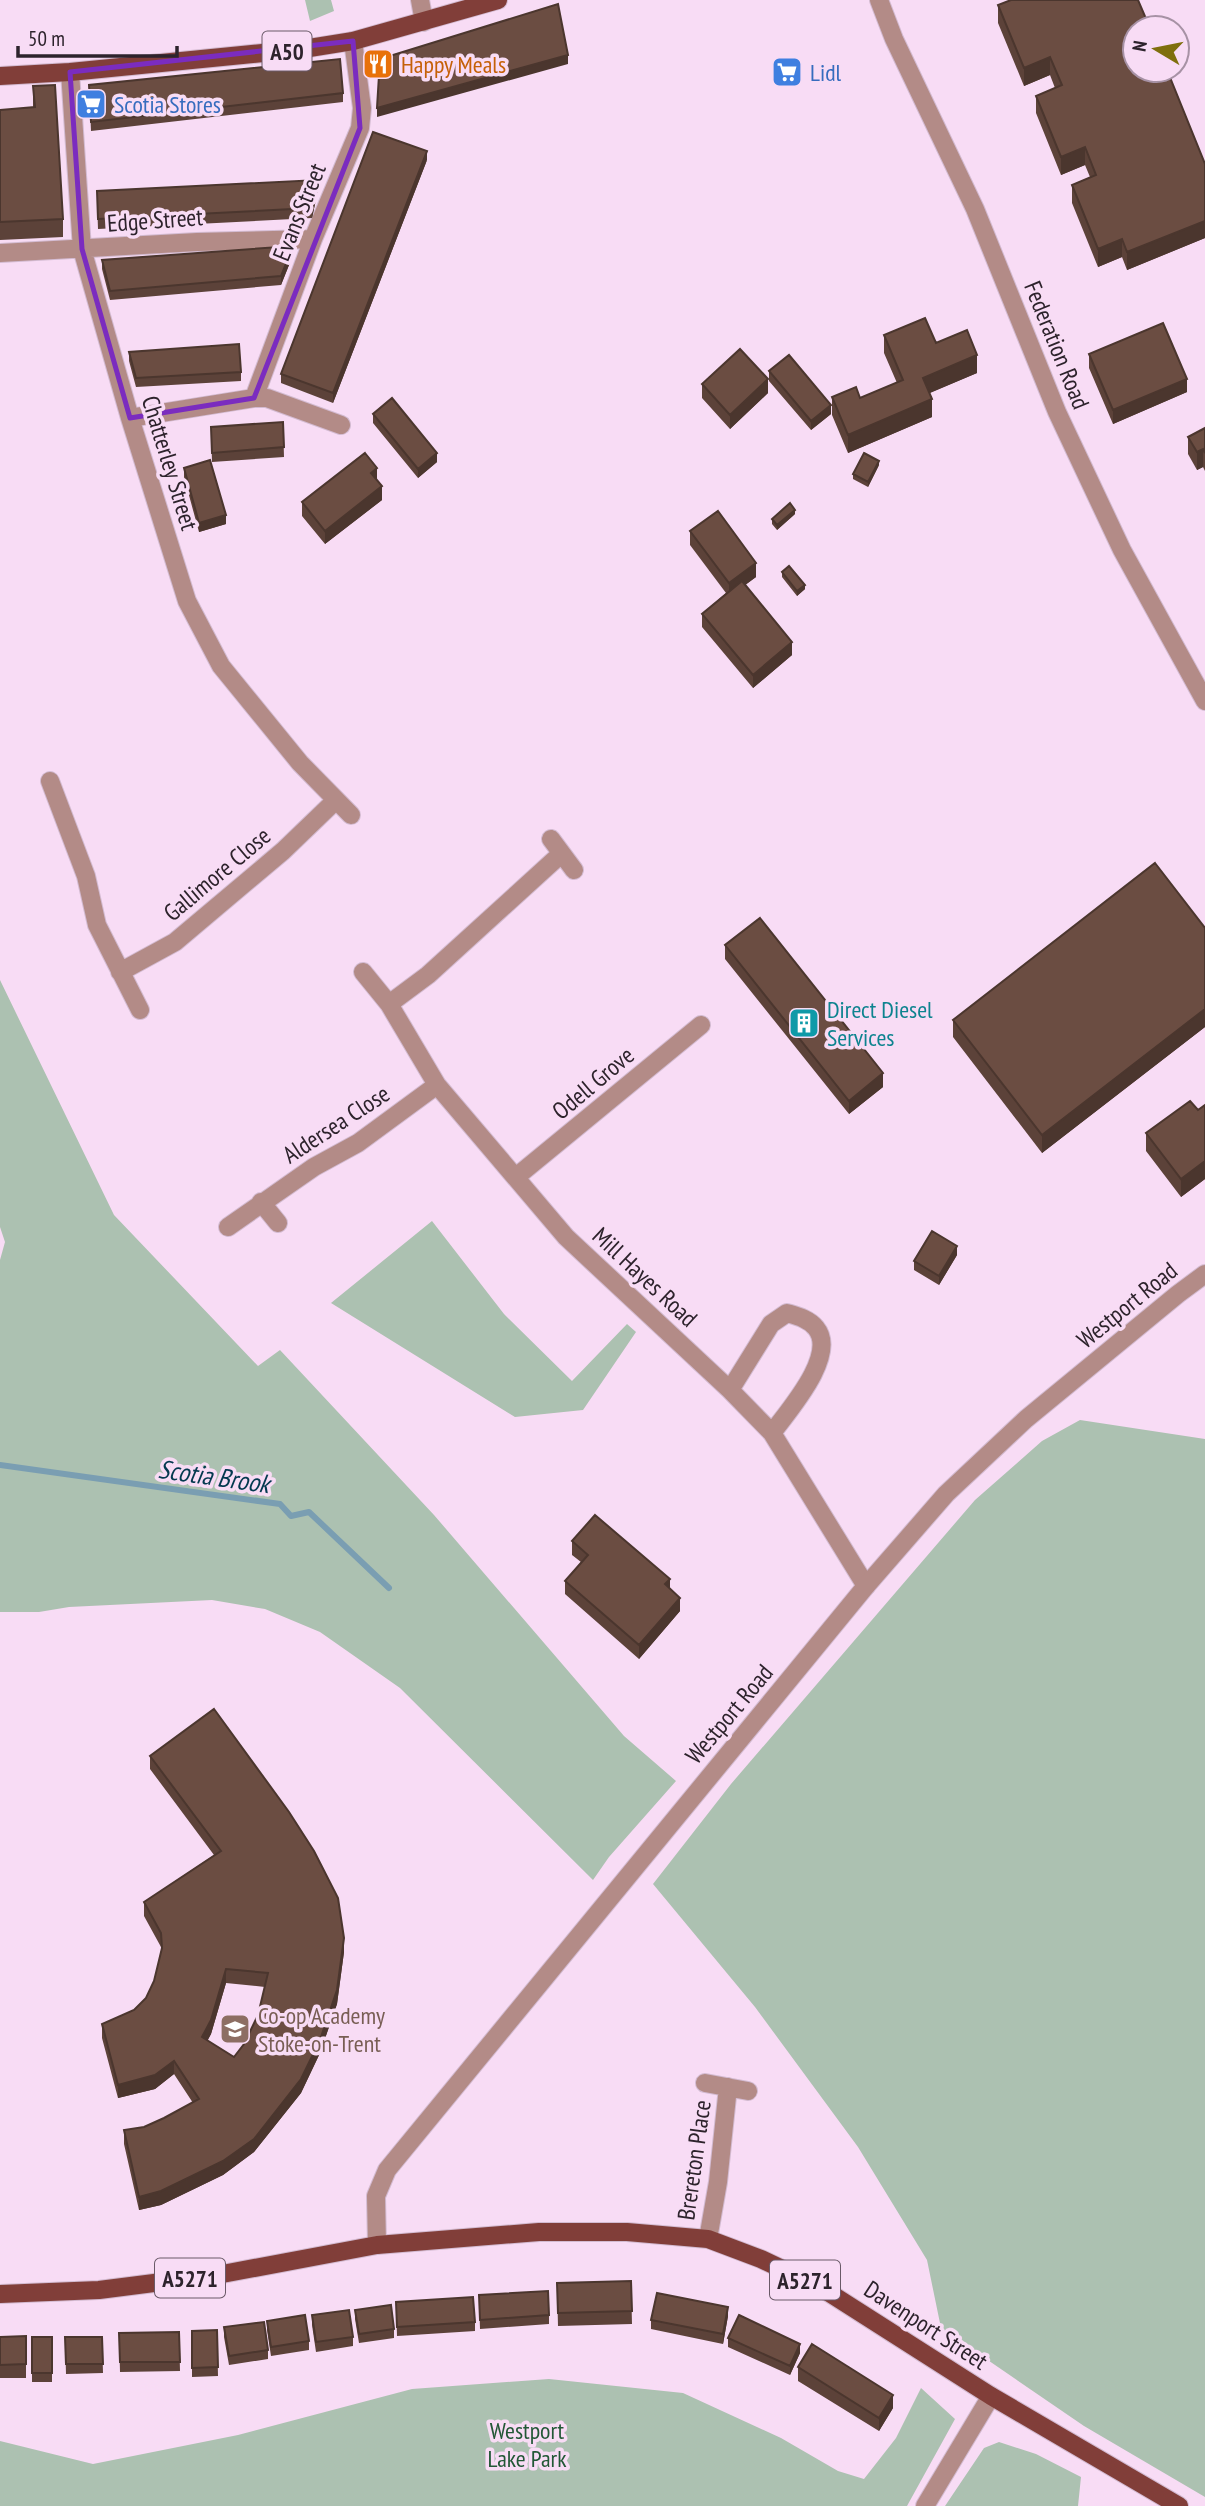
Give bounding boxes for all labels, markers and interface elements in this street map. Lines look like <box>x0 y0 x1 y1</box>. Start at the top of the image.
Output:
scale bar <box>18 14 177 58</box>
north arrow <box>1121 14 1191 84</box>
text: 50 m <box>28 25 65 52</box>
road number: A50 <box>262 32 312 70</box>
text: N <box>1127 39 1152 53</box>
restaurant icon: Happy Meals <box>361 47 395 81</box>
place label: Happy Meals <box>401 49 506 80</box>
supermarket icon: Lidl <box>770 55 804 89</box>
place label: Lidl <box>810 57 842 88</box>
supermarket icon: Scotia Stores <box>74 87 108 121</box>
place label: Scotia Stores <box>114 89 221 120</box>
street label: Evans Street <box>265 158 333 265</box>
street label: Edge Street <box>106 201 204 239</box>
street label: Federation Road <box>1017 277 1097 413</box>
street label: Chatterley Street <box>135 392 205 534</box>
street label: Gallimore Close <box>157 820 277 928</box>
place label: Direct Diesel Services <box>827 994 933 1053</box>
building icon: Direct Diesel Services <box>787 1006 821 1040</box>
street label: Odell Grove <box>546 1040 640 1126</box>
street label: Aldersea Close <box>277 1078 395 1170</box>
street label: Mill Hayes Road <box>586 1221 704 1333</box>
street label: Westport Road <box>1070 1255 1184 1355</box>
water label: Scotia Brook <box>156 1452 275 1501</box>
street label: Westport Road <box>678 1658 780 1770</box>
place label: Co-op Academy Stoke-on-Trent <box>258 2000 385 2059</box>
school or university icon: Co-op Academy Stoke-on-Trent <box>218 2012 252 2046</box>
street label: Brereton Place <box>670 2098 718 2222</box>
road number: A5271 <box>155 2258 225 2298</box>
road number: A5271 <box>770 2260 840 2300</box>
street label: Davenport Street <box>858 2274 994 2377</box>
park label: Westport Lake Park <box>488 2415 567 2474</box>

